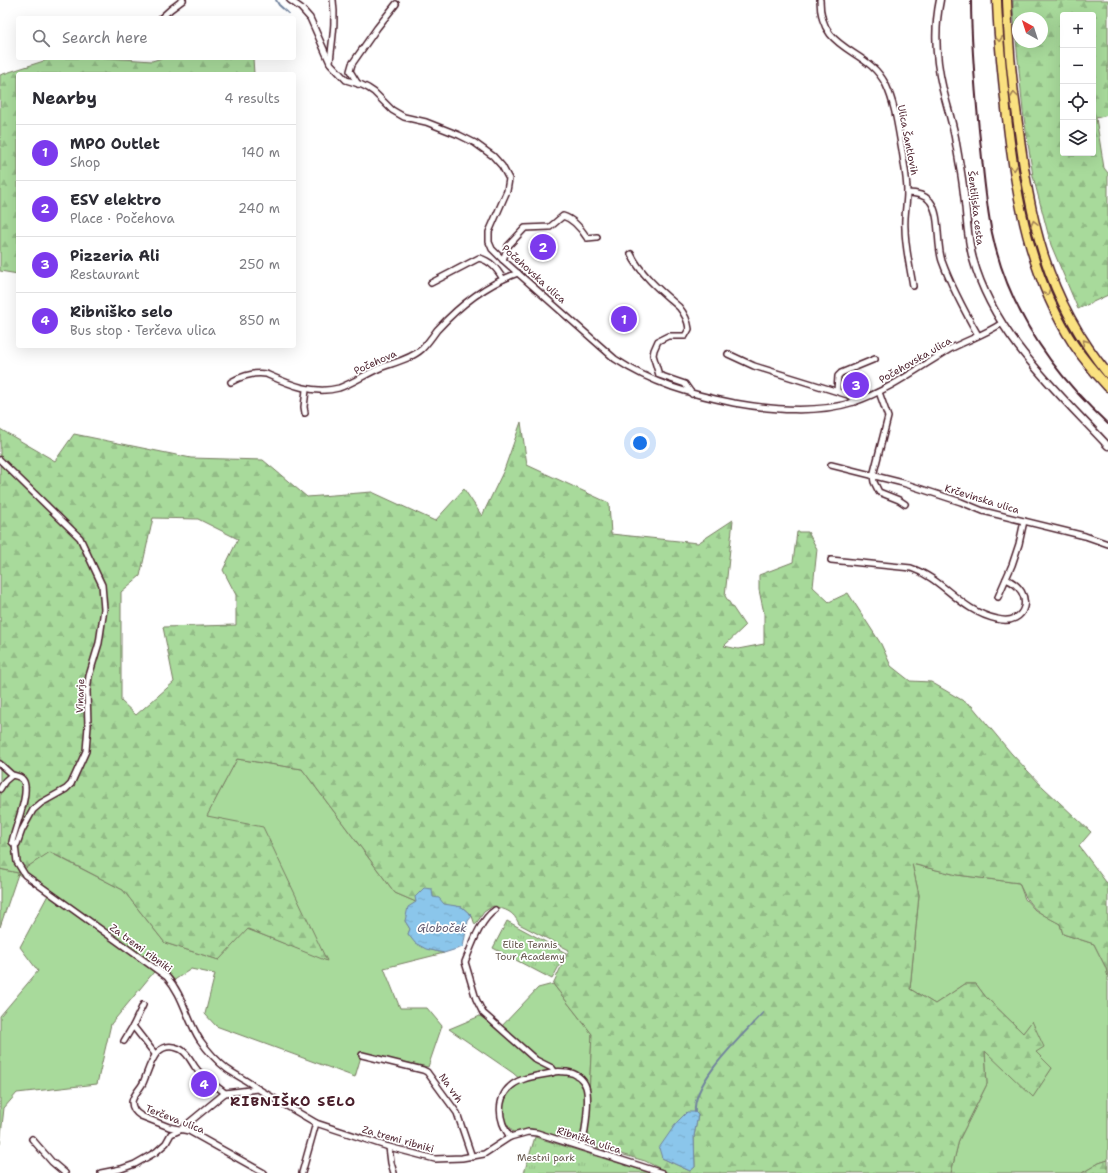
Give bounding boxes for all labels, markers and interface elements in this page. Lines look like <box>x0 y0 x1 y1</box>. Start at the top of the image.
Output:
north arrow <box>1012 12 1048 48</box>
map controls <box>1060 12 1096 156</box>
button: + <box>1060 12 1096 48</box>
search box <box>16 16 296 60</box>
icon: search <box>30 27 52 49</box>
text: Search here <box>62 28 148 48</box>
one-way arrow <box>994 36 1003 42</box>
button: − <box>1060 48 1096 84</box>
button: locate <box>1060 84 1096 120</box>
text: Nearby <box>32 87 97 109</box>
text: 4 results <box>224 90 280 107</box>
one-way arrow <box>1010 92 1019 98</box>
street label: Ulica Šantlovih <box>895 104 921 176</box>
button: layers <box>1060 120 1096 156</box>
text: MPO Outlet <box>70 134 160 154</box>
text: 1 <box>42 144 48 161</box>
text: 140 m <box>241 144 280 161</box>
text: Shop <box>70 154 100 171</box>
one-way arrow <box>1009 165 1018 171</box>
street label: Šentiljska cesta <box>965 170 987 247</box>
text: ESV elektro <box>70 190 161 210</box>
text: 2 <box>40 200 50 217</box>
text: 240 m <box>238 200 280 217</box>
text: Place · Počehova <box>70 210 175 227</box>
one-way arrow <box>1031 220 1039 227</box>
pin: 2 <box>530 232 556 262</box>
street label: Počehovska ulica <box>499 242 569 307</box>
text: Pizzeria Ali <box>70 246 160 266</box>
text: 3 <box>40 256 50 273</box>
text: 250 m <box>239 256 280 273</box>
text: Restaurant <box>70 266 140 283</box>
one-way arrow <box>1042 289 1050 297</box>
text: Ribniško selo <box>70 302 173 322</box>
pin: 1 <box>611 304 637 334</box>
text: 4 <box>40 312 50 329</box>
text: 850 m <box>239 312 280 329</box>
text: Bus stop · Terčeva ulica <box>70 322 216 339</box>
street label: Počehovska ulica <box>876 334 954 386</box>
one-way arrow <box>1083 340 1090 347</box>
street label: Počehova <box>352 347 399 377</box>
pin: 3 <box>843 370 869 400</box>
your location <box>630 433 650 453</box>
street label: Krčevinska ulica <box>943 482 1021 517</box>
street label: Vinarje <box>73 678 87 713</box>
street label: Za tremi ribniki <box>107 921 175 975</box>
water label: Globoček <box>417 921 467 936</box>
park label: Elite Tennis Tour Academy <box>495 938 565 963</box>
pin: 4 <box>191 1069 217 1099</box>
street label: Na vrh <box>436 1071 466 1105</box>
district label: RIBNIŠKO SELO <box>230 1092 356 1110</box>
street label: Terčeva ulica <box>144 1102 207 1137</box>
street label: Za tremi ribniki <box>361 1123 436 1156</box>
street label: Ribniška ulica <box>555 1124 623 1157</box>
park label: Mestni park <box>517 1151 575 1164</box>

